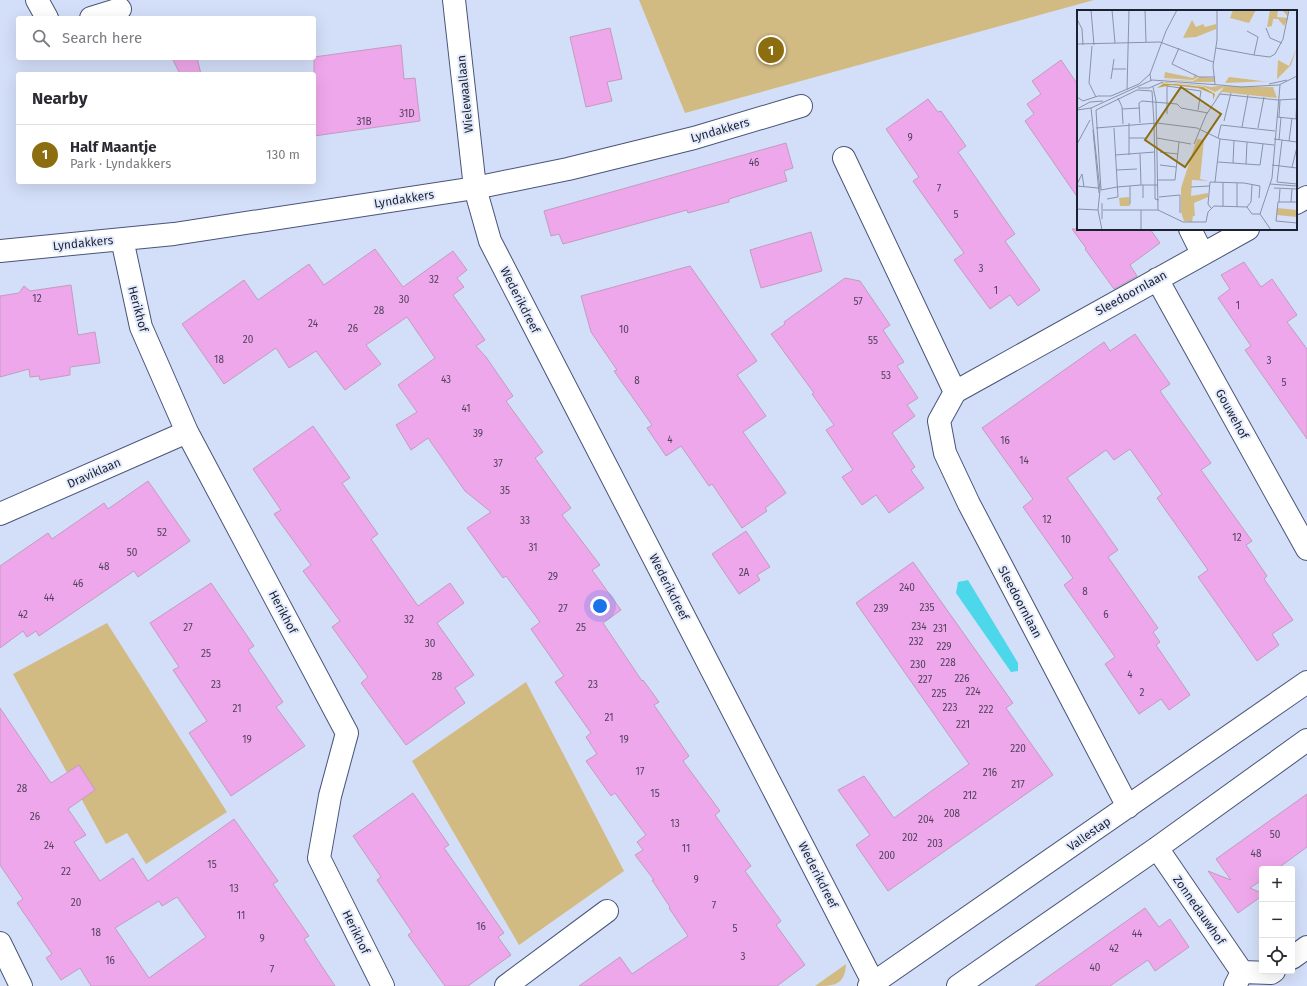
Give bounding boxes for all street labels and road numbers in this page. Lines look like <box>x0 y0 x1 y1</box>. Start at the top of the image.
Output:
street label: Wielewaallaan <box>454 54 476 134</box>
street label: Lyndakkers <box>689 115 751 145</box>
street label: Lyndakkers <box>373 187 435 211</box>
street label: Lyndakkers <box>52 233 114 253</box>
street label: Wederikdreef <box>497 264 543 336</box>
street label: Sleedoornlaan <box>1093 268 1169 318</box>
street label: Herikhof <box>125 285 151 334</box>
street label: Gouwehof <box>1213 387 1252 442</box>
street label: Draviklaan <box>65 455 123 491</box>
street label: Wederikdreef <box>646 551 692 623</box>
street label: Sleedoornlaan <box>995 564 1045 640</box>
street label: Herikhof <box>266 588 301 637</box>
street label: Vallestap <box>1065 814 1113 854</box>
street label: Wederikdreef <box>795 839 841 911</box>
street label: Zonnedauwhof <box>1170 873 1229 948</box>
street label: Herikhof <box>339 908 373 957</box>

